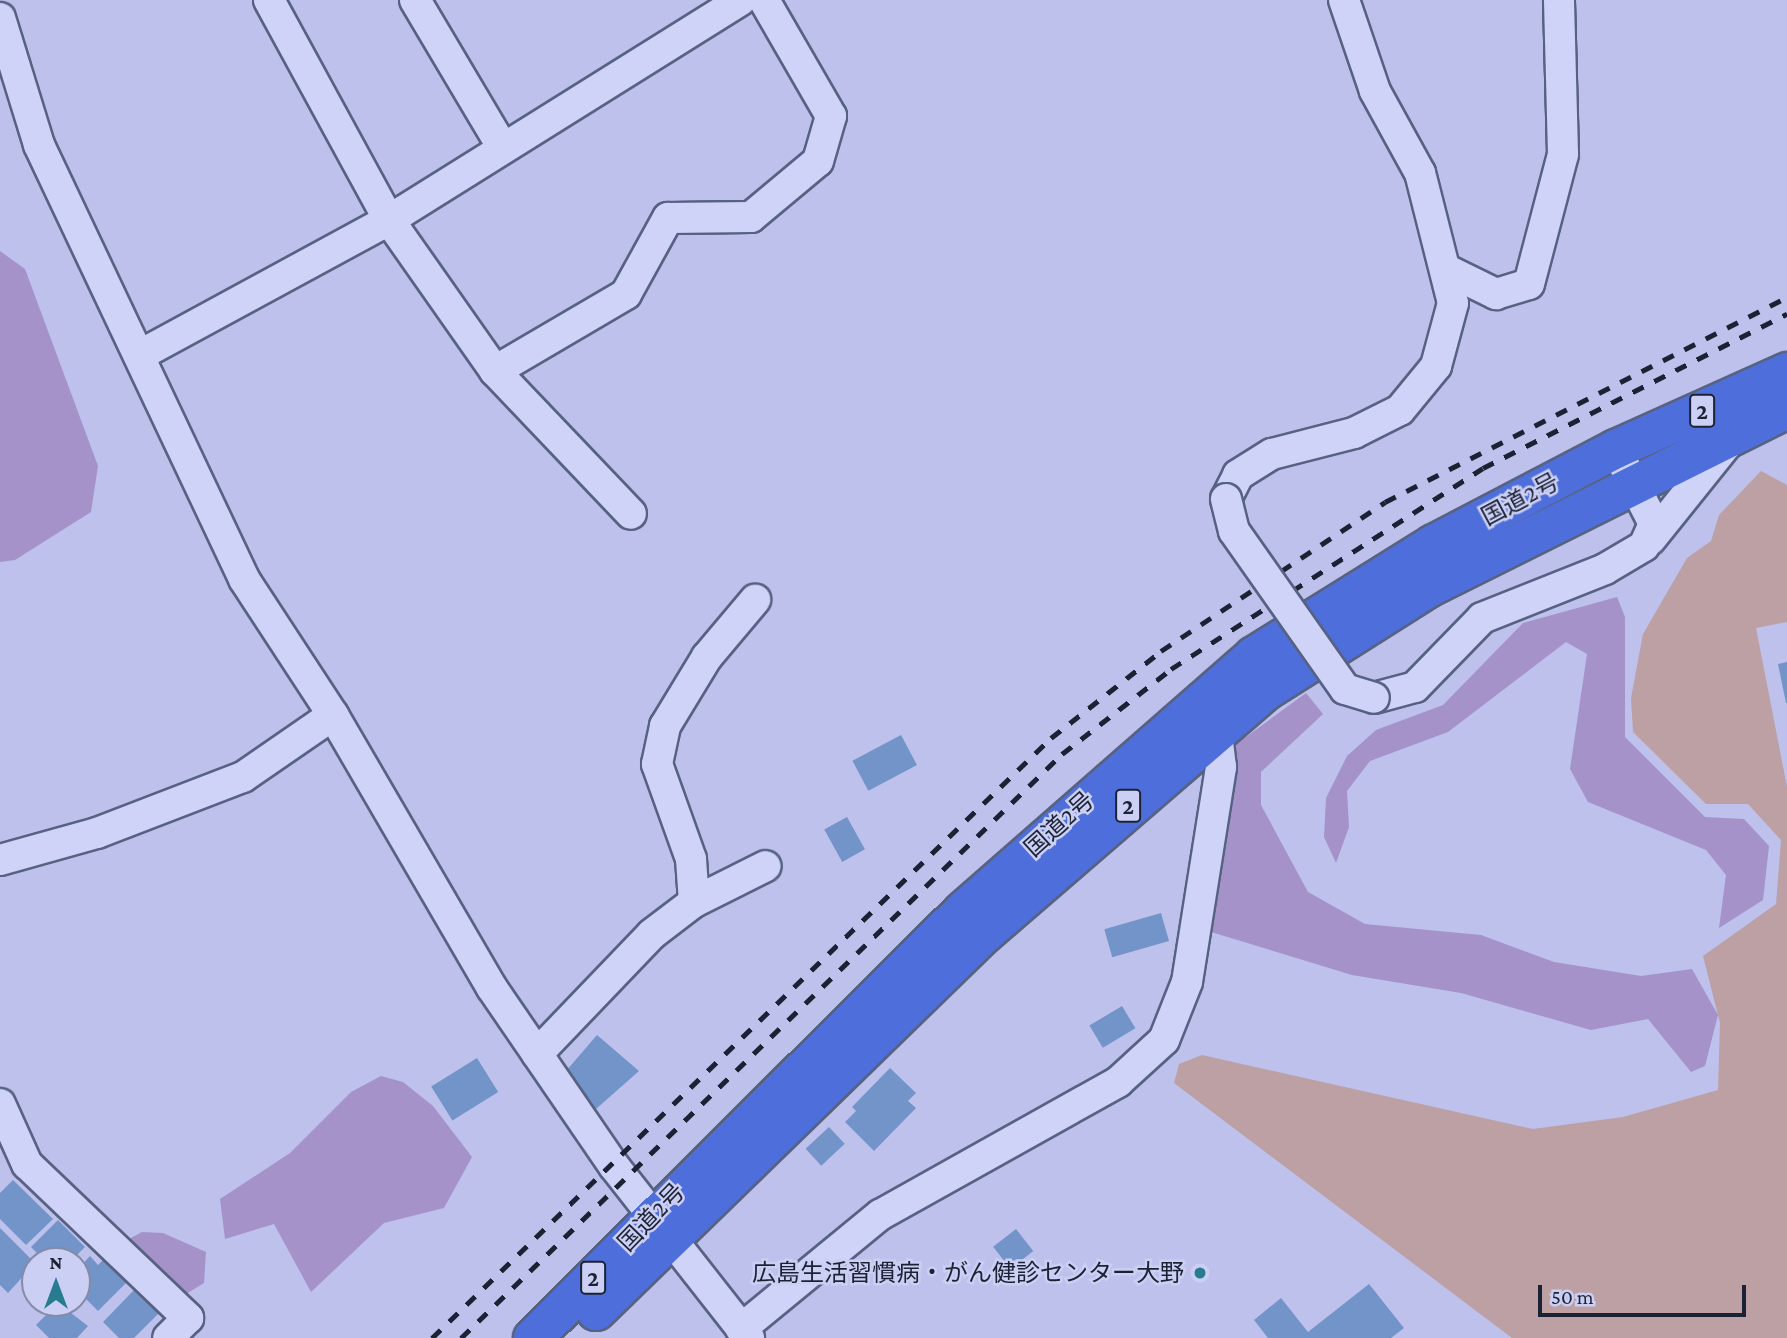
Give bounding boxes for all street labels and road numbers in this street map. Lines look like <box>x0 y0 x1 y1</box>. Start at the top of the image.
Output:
road number: 2 <box>1688 392 1716 430</box>
street label: 国道2号 <box>1476 467 1564 531</box>
street label: 国道2号 <box>1018 785 1100 863</box>
road number: 2 <box>1114 786 1142 826</box>
street label: 国道2号 <box>612 1177 690 1257</box>
road number: 2 <box>579 1259 607 1298</box>

